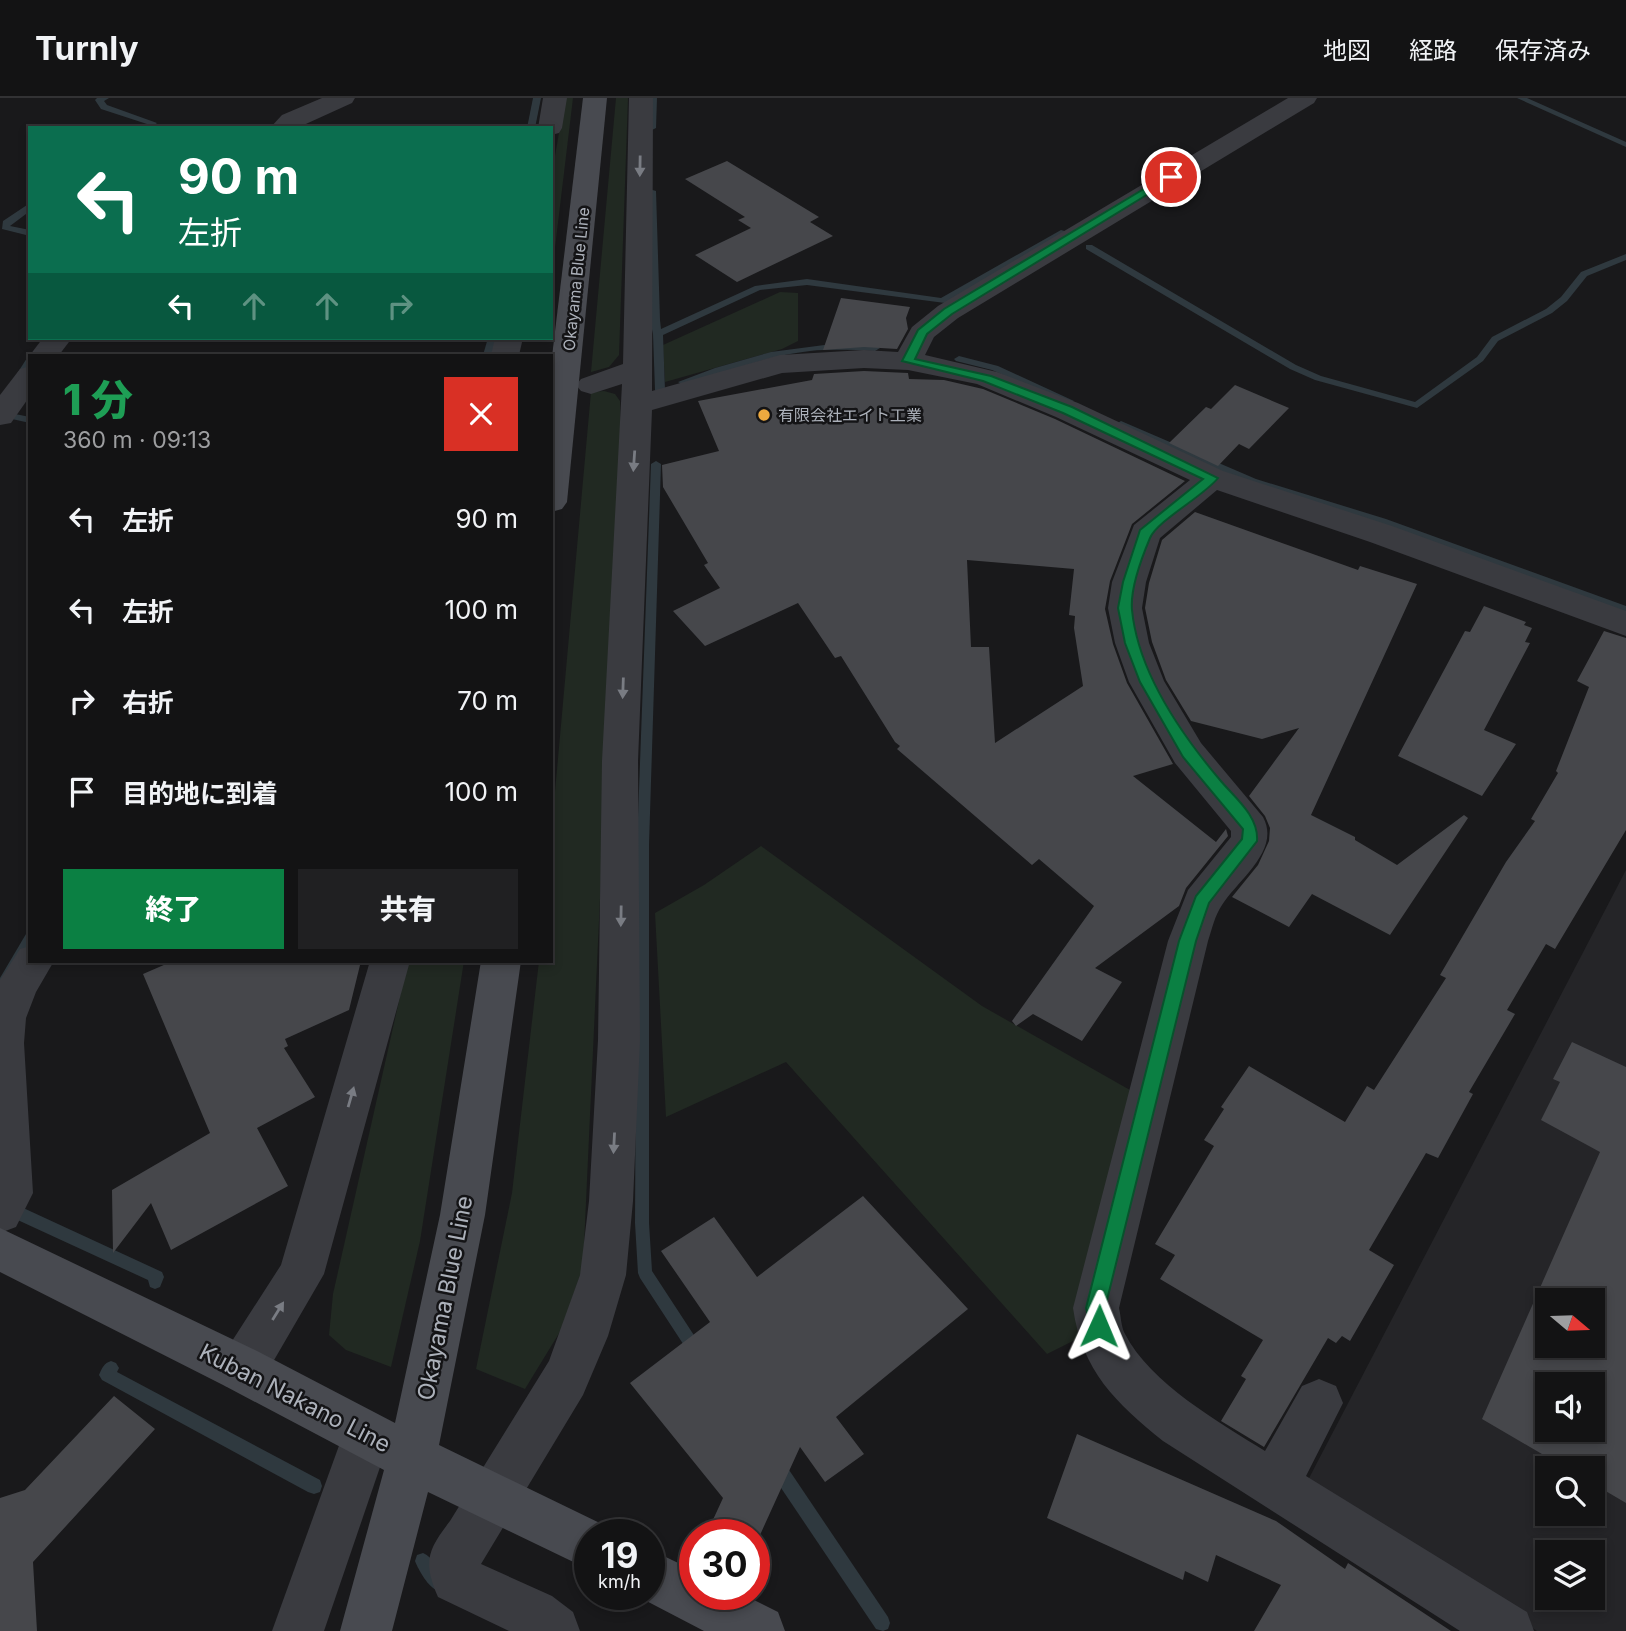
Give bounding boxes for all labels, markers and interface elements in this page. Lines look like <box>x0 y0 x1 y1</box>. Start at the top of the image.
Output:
text: Turnly <box>35 28 139 68</box>
text: 地図 <box>1323 36 1371 65</box>
text: 経路 <box>1409 36 1457 65</box>
text: 保存済み <box>1495 36 1591 65</box>
text: 90 m <box>178 147 299 206</box>
pin <box>1141 147 1201 207</box>
icon: left <box>63 154 154 245</box>
one-way arrow <box>634 155 646 177</box>
icon: arrive <box>1152 158 1190 196</box>
street label: Okayama Blue Line <box>559 206 593 352</box>
text: 左折 <box>178 213 242 252</box>
icon: left <box>162 287 200 325</box>
icon: ahead <box>235 287 273 325</box>
icon: ahead <box>308 287 346 325</box>
icon: right <box>381 287 419 325</box>
text: 1 分 <box>63 374 133 425</box>
button: close <box>444 377 518 451</box>
place label: 有限会社エイト工業 <box>778 405 922 425</box>
marker: 有限会社エイト工業 <box>756 407 772 423</box>
text: 360 m · 09:13 <box>63 426 211 454</box>
one-way arrow <box>628 450 639 472</box>
icon: left <box>63 500 101 538</box>
text: 90 m <box>455 503 518 534</box>
text: 左折 <box>122 505 174 536</box>
icon: left <box>63 591 101 629</box>
text: 100 m <box>445 594 518 625</box>
text: 左折 <box>122 596 174 627</box>
one-way arrow <box>617 678 628 700</box>
icon: right <box>63 682 101 720</box>
text: 70 m <box>457 685 518 716</box>
text: 右折 <box>122 687 174 718</box>
icon: arrive <box>63 773 101 811</box>
text: 100 m <box>445 776 518 807</box>
text: 目的地に到着 <box>122 778 278 809</box>
button: 終了 <box>63 869 284 949</box>
button: 共有 <box>298 869 518 949</box>
one-way arrow <box>615 905 626 927</box>
one-way arrow <box>347 1086 357 1107</box>
one-way arrow <box>608 1132 619 1154</box>
street label: Okayama Blue Line <box>411 1193 479 1403</box>
north arrow <box>1535 1288 1605 1358</box>
map controls <box>1535 1288 1605 1610</box>
position arrow <box>1062 1289 1136 1363</box>
one-way arrow <box>271 1301 284 1321</box>
street label: Kuban Nakano Line <box>195 1338 395 1458</box>
button: sound <box>1535 1372 1605 1442</box>
button: search <box>1535 1456 1605 1526</box>
speed limit sign: 30 <box>679 1519 770 1610</box>
text: 19 <box>601 1534 638 1576</box>
button: layers <box>1535 1540 1605 1610</box>
text: km/h <box>598 1571 641 1592</box>

